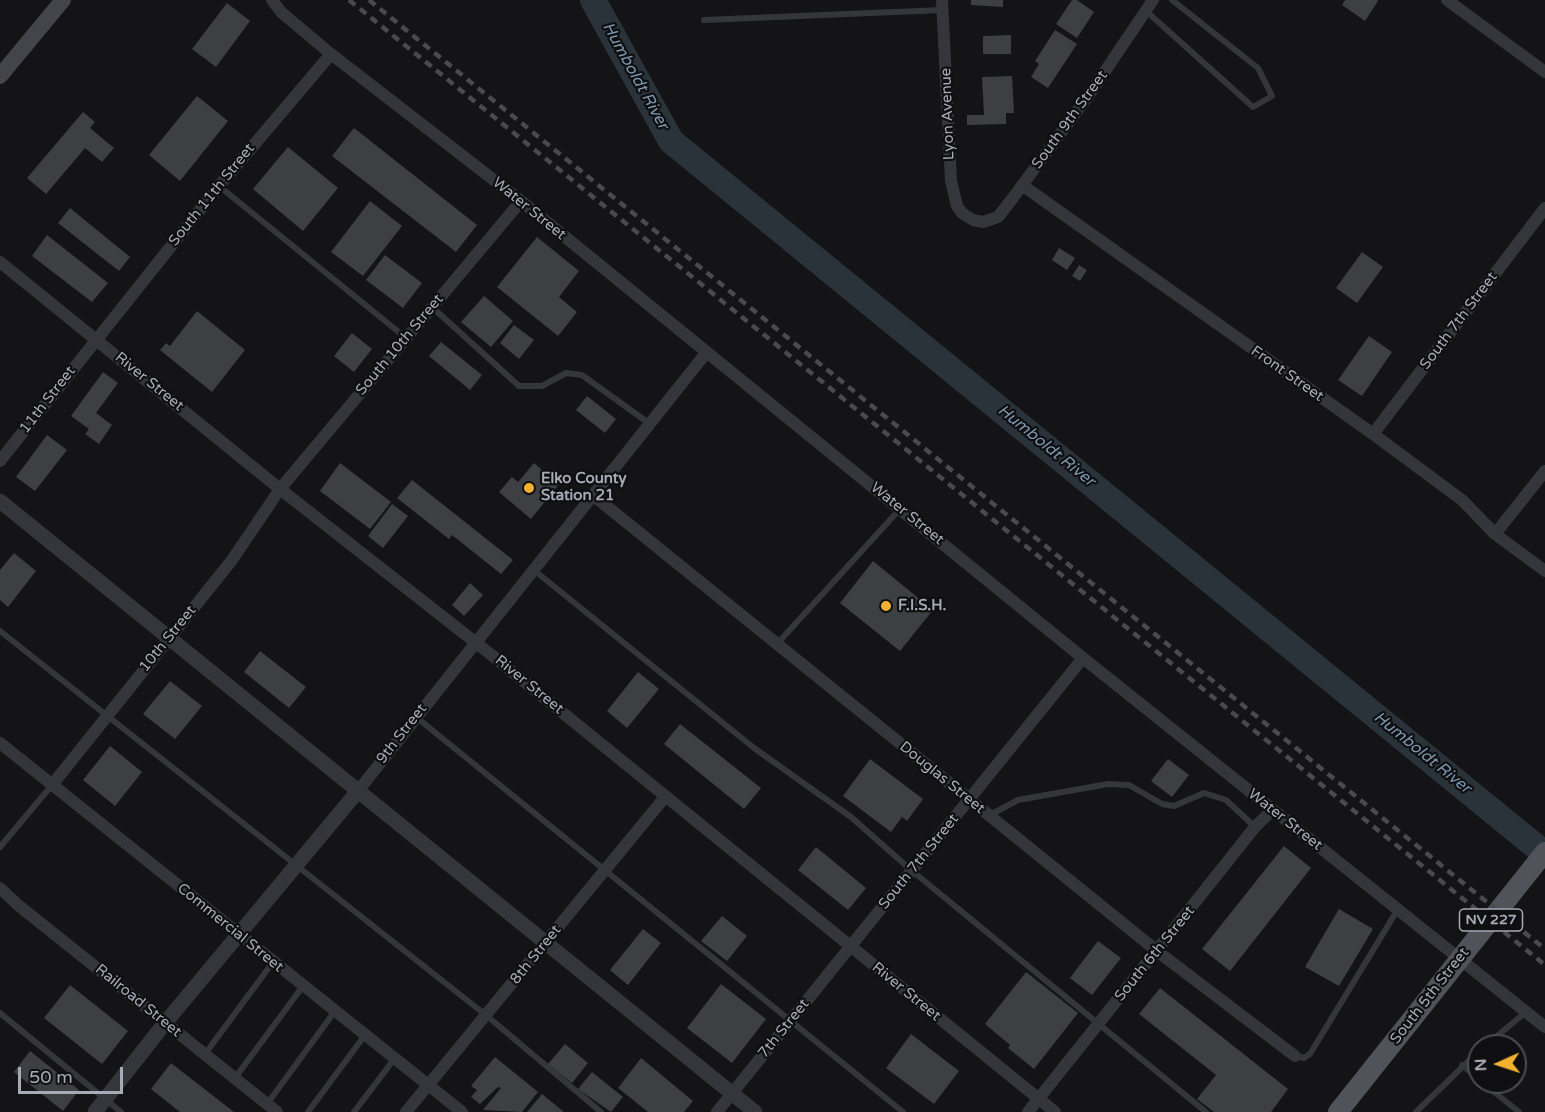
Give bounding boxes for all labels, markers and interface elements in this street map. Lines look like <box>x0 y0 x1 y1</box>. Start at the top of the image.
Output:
water label: Humboldt River <box>598 19 672 133</box>
street label: Lyon Avenue <box>937 67 959 161</box>
street label: South 9th Street <box>1028 67 1112 173</box>
street label: South 11th Street <box>165 140 259 250</box>
street label: Water Street <box>489 174 569 244</box>
street label: South 7th Street <box>1417 269 1501 373</box>
street label: South 10th Street <box>352 291 448 399</box>
street label: Front Street <box>1247 342 1327 406</box>
street label: River Street <box>111 349 187 415</box>
street label: 11th Street <box>16 363 80 437</box>
water label: Humboldt River <box>994 401 1098 491</box>
place label: Elko County Station 21 <box>541 470 626 505</box>
street label: Water Street <box>867 479 947 549</box>
marker: Elko County Station 21 <box>522 481 536 495</box>
place label: F.I.S.H. <box>898 597 946 615</box>
marker: F.I.S.H. <box>879 599 893 613</box>
street label: 10th Street <box>136 602 200 676</box>
street label: River Street <box>491 652 567 718</box>
street label: 9th Street <box>373 700 431 768</box>
water label: Humboldt River <box>1370 708 1474 798</box>
street label: Douglas Street <box>896 738 988 818</box>
street label: Water Street <box>1244 785 1326 855</box>
street label: South 7th Street <box>875 811 963 913</box>
street label: Commercial Street <box>173 880 287 976</box>
street label: South 6th Street <box>1111 903 1199 1005</box>
road number: NV 227 <box>1460 909 1522 931</box>
street label: 8th Street <box>507 922 565 988</box>
street label: South 5th Street <box>1387 944 1473 1048</box>
street label: River Street <box>868 959 944 1025</box>
street label: Railroad Street <box>91 961 185 1041</box>
street label: 7th Street <box>755 996 813 1062</box>
north arrow <box>1467 1034 1527 1094</box>
scale bar <box>21 1055 126 1093</box>
text: N <box>1471 1058 1491 1072</box>
text: 50 m <box>29 1066 73 1088</box>

